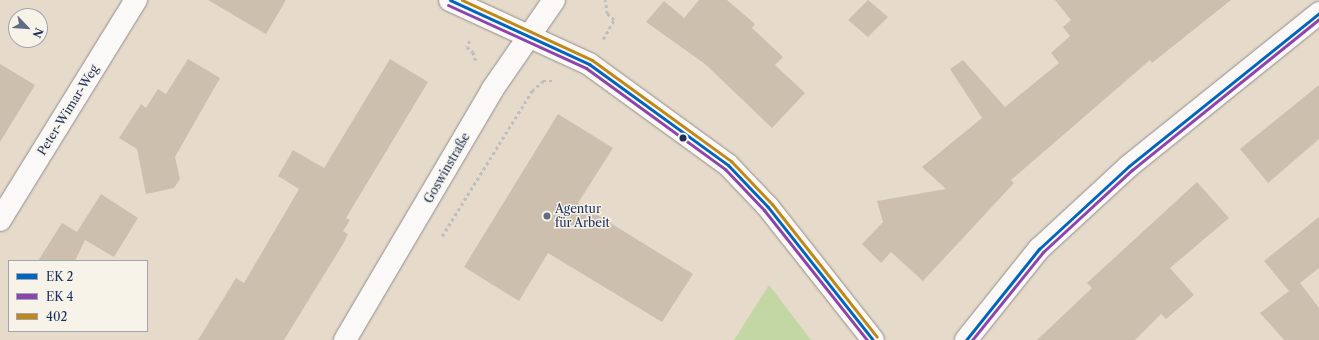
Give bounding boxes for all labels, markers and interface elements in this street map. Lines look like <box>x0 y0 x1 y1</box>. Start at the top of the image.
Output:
north arrow <box>8 8 48 48</box>
text: N <box>30 25 46 40</box>
street label: Peter-Wimar-Weg <box>34 62 102 158</box>
street label: Goswinstraße <box>421 130 473 206</box>
unlabelled marker <box>678 133 688 143</box>
place label: Agentur für Arbeit <box>555 202 611 230</box>
marker: Agentur für Arbeit <box>542 211 552 221</box>
legend <box>8 260 148 332</box>
text: EK 2 <box>46 269 73 284</box>
text: EK 4 <box>46 289 73 304</box>
text: 402 <box>46 309 67 324</box>

